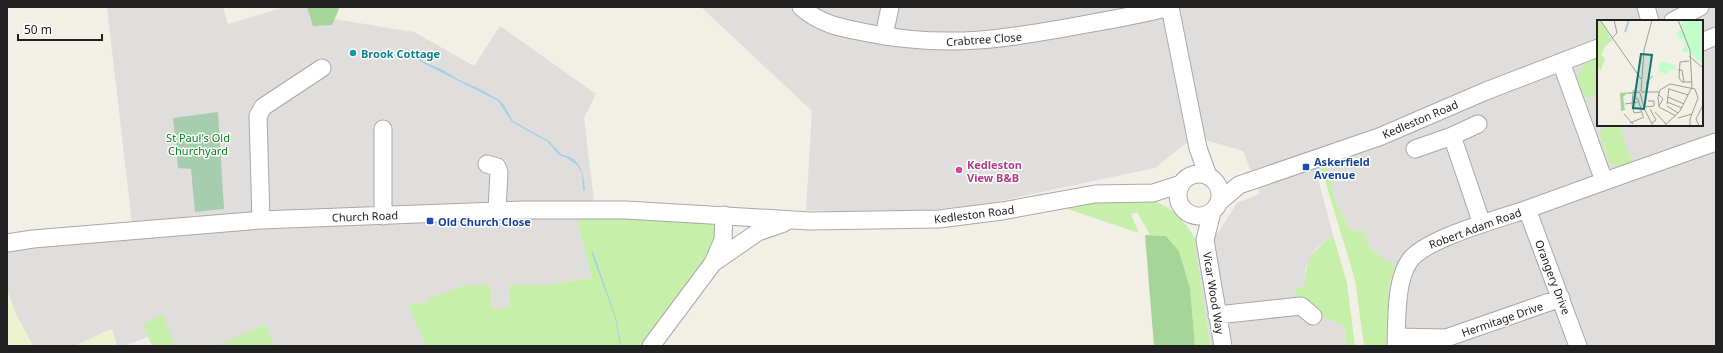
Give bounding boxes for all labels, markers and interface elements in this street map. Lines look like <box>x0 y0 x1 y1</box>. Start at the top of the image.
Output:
scale bar <box>18 16 102 42</box>
inset map <box>1597 20 1703 126</box>
text: 50 m <box>24 21 52 38</box>
street label: Crabtree Close <box>946 29 1022 49</box>
place label: Brook Cottage <box>361 46 440 61</box>
marker: Brook Cottage <box>348 48 358 58</box>
street label: Kedleston Road <box>1380 96 1460 142</box>
park label: St Paul's Old Churchyard <box>166 130 230 158</box>
place label: Askerfield Avenue <box>1314 154 1370 182</box>
place label: Kedleston View B&B <box>967 157 1022 185</box>
marker: Askerfield Avenue <box>1301 162 1311 172</box>
marker: Kedleston View B&B <box>954 165 964 175</box>
street label: Kedleston Road <box>933 202 1015 226</box>
street label: Robert Adam Road <box>1427 204 1523 252</box>
street label: Church Road <box>332 207 398 225</box>
place label: Old Church Close <box>438 214 531 229</box>
marker: Old Church Close <box>425 216 435 226</box>
street label: Orangery Drive <box>1532 237 1574 317</box>
street label: Vicar Wood Way <box>1200 251 1228 336</box>
street label: Hermitage Drive <box>1459 298 1545 340</box>

